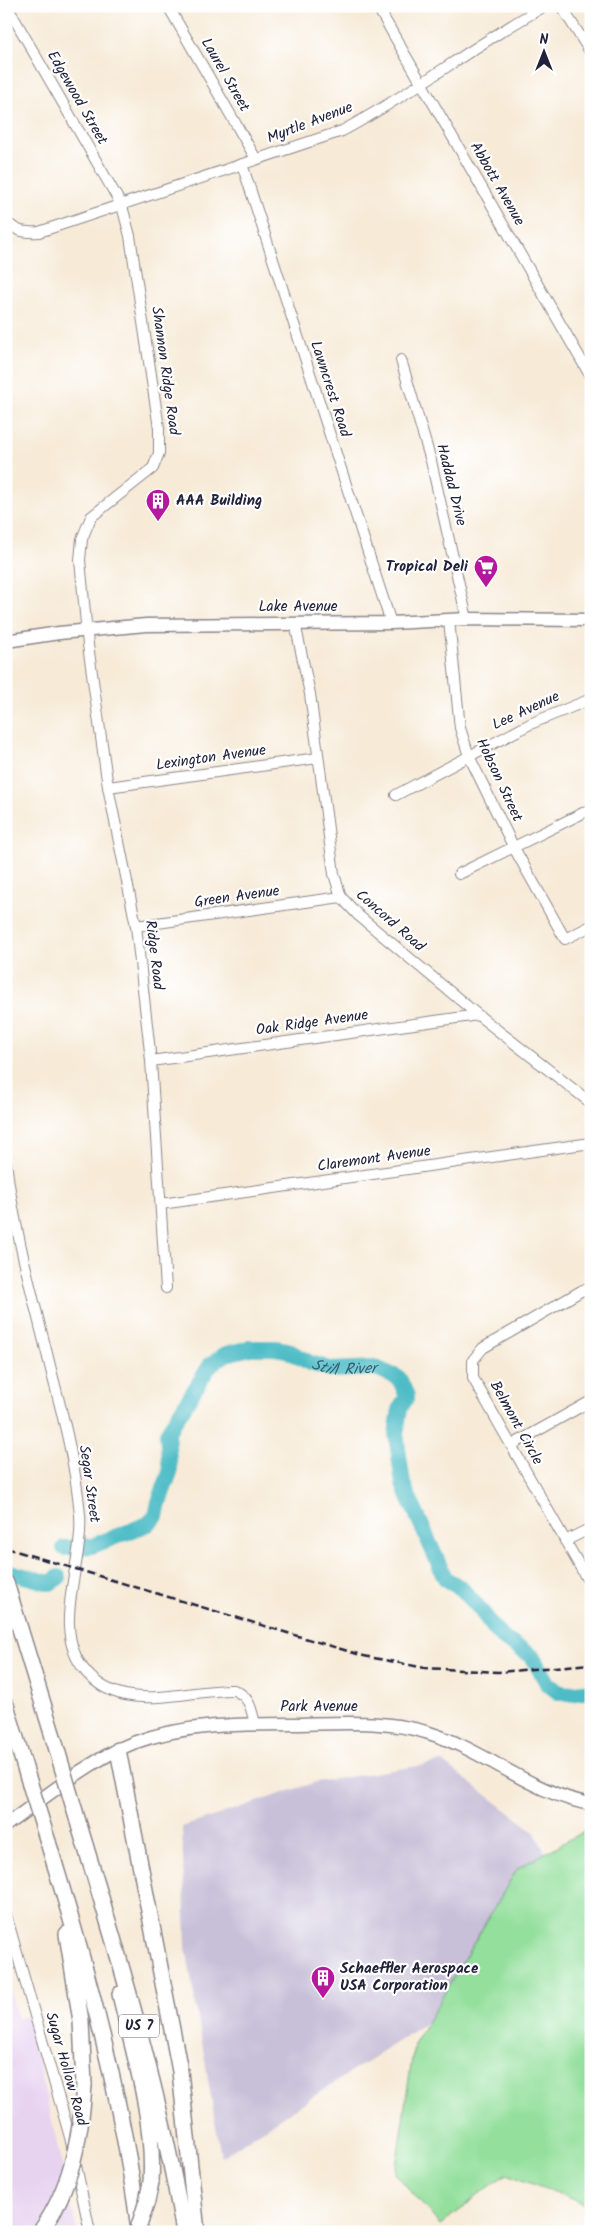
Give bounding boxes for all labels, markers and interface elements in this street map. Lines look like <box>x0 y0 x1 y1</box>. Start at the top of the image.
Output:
north arrow <box>520 28 570 78</box>
text: N <box>540 29 549 51</box>
street label: Laurel Street <box>194 34 256 117</box>
street label: Edgewood Street <box>40 46 114 150</box>
street label: Myrtle Avenue <box>264 96 357 150</box>
street label: Abbott Avenue <box>463 138 531 231</box>
street label: Shannon Ridge Road <box>144 305 186 437</box>
street label: Lawncrest Road <box>303 338 357 441</box>
street label: Haddad Drive <box>429 441 473 529</box>
building icon: AAA Building <box>145 488 171 522</box>
place label: AAA Building <box>176 489 262 513</box>
supermarket icon: Tropical Deli <box>473 554 499 588</box>
place label: Tropical Deli <box>386 555 469 579</box>
street label: Lake Avenue <box>258 595 338 619</box>
street label: Lee Avenue <box>488 685 564 737</box>
street label: Hobson Street <box>469 734 529 826</box>
street label: Lexington Avenue <box>154 738 268 778</box>
street label: Green Avenue <box>193 879 281 915</box>
street label: Concord Road <box>350 884 431 959</box>
street label: Ridge Road <box>138 919 170 992</box>
street label: Oak Ridge Avenue <box>254 1003 370 1043</box>
street label: Claremont Avenue <box>316 1139 432 1179</box>
water label: Still River <box>309 1352 381 1383</box>
street label: Belmont Circle <box>483 1376 549 1470</box>
street label: Segar Street <box>72 1444 106 1524</box>
street label: Park Avenue <box>280 1695 358 1719</box>
place label: Schaeffler Aerospace USA Corporation <box>340 1957 479 1998</box>
building icon: Schaeffler Aerospace USA Corporation <box>310 1965 336 1999</box>
street label: Sugar Hollow Road <box>38 2009 94 2129</box>
road number: US 7 <box>119 2014 159 2038</box>

